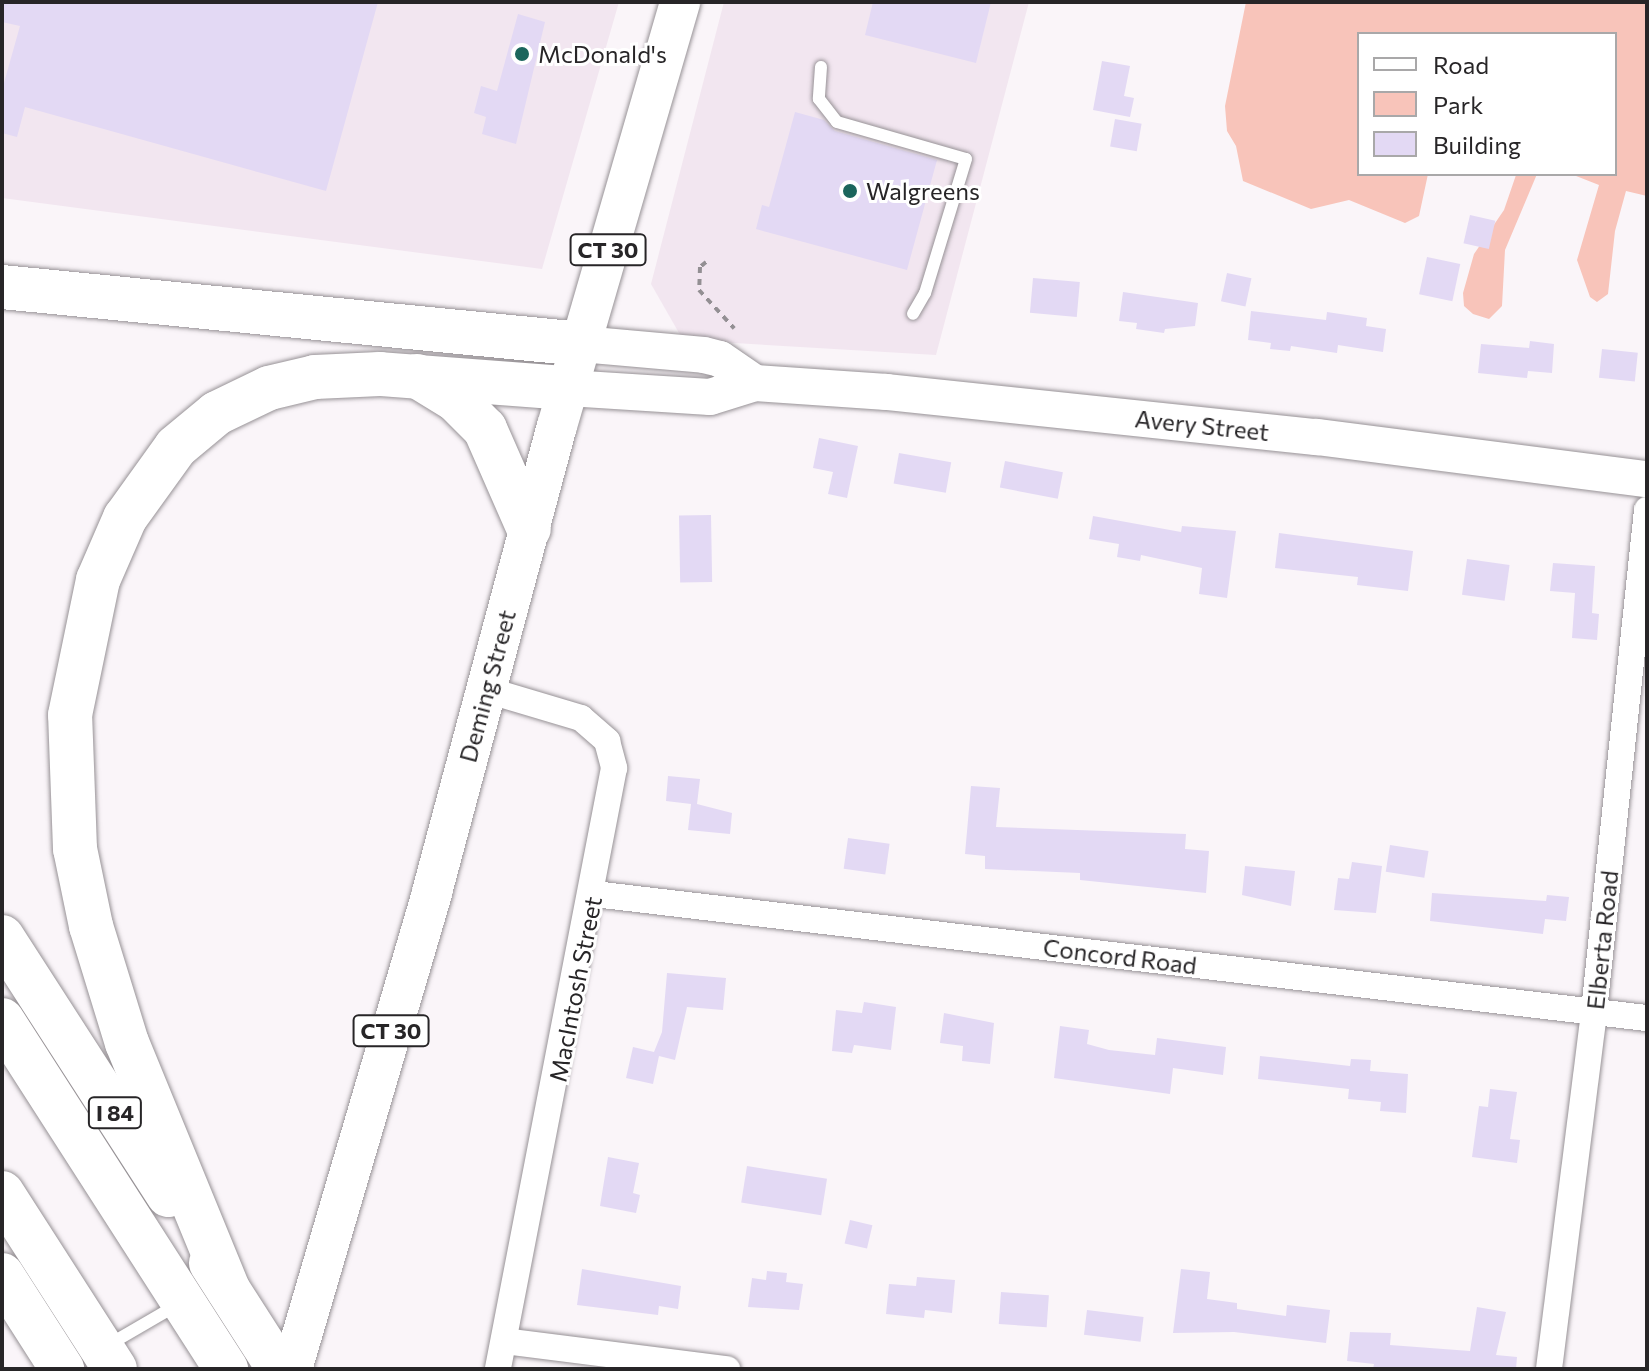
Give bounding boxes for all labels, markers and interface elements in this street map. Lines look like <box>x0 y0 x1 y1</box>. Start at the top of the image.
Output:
legend <box>1357 32 1617 176</box>
place label: McDonald's <box>538 40 667 68</box>
marker: McDonald's <box>513 45 531 63</box>
text: Road <box>1433 50 1489 79</box>
text: Park <box>1433 90 1483 119</box>
text: Building <box>1433 130 1521 159</box>
place label: Walgreens <box>866 177 980 205</box>
marker: Walgreens <box>841 182 859 200</box>
road number: CT 30 <box>568 232 648 268</box>
street label: Avery Street <box>1134 404 1270 446</box>
street label: Deming Street <box>453 607 521 765</box>
street label: Elberta Road <box>1580 869 1624 1011</box>
street label: MacIntosh Street <box>543 894 607 1084</box>
street label: Concord Road <box>1042 932 1198 980</box>
road number: CT 30 <box>351 1013 431 1049</box>
road number: I 84 <box>87 1095 143 1131</box>

